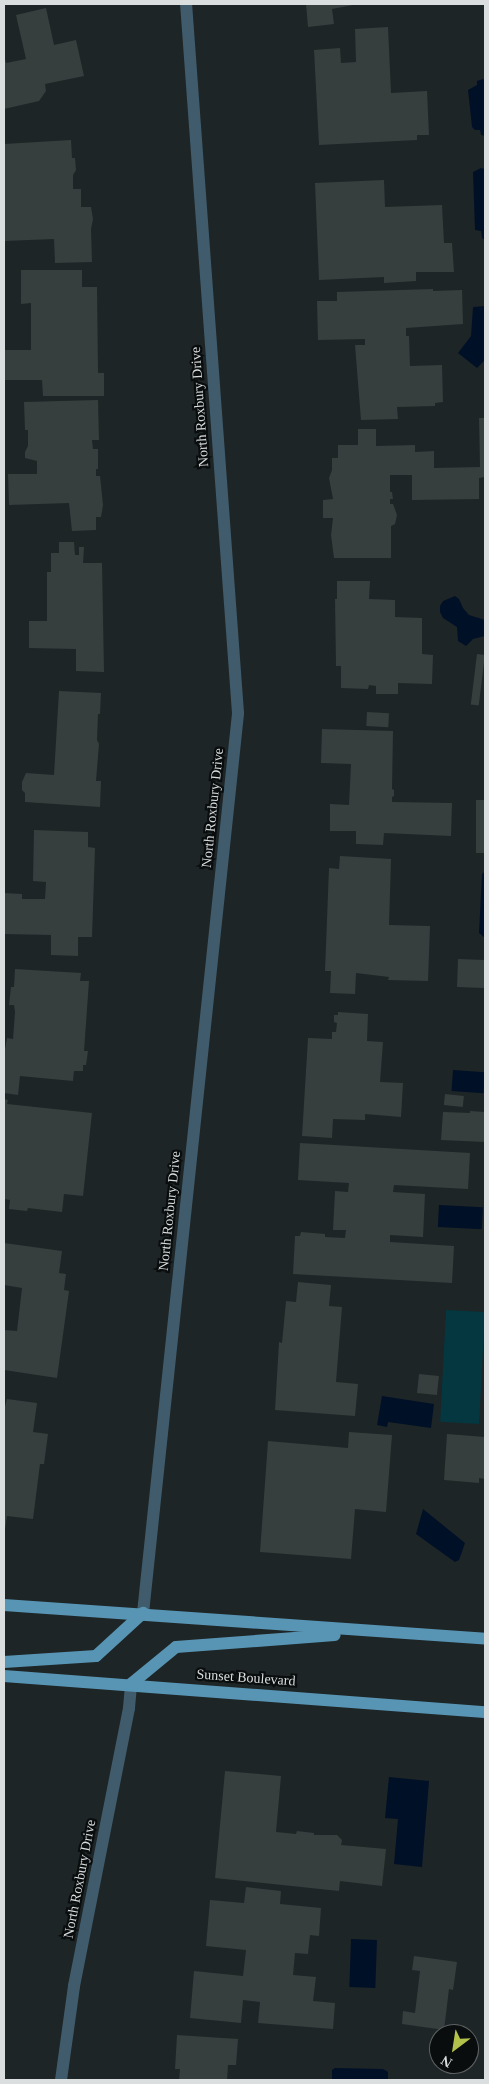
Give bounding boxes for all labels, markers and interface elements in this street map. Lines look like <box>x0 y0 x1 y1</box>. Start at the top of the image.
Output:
street label: North Roxbury Drive <box>187 346 213 468</box>
street label: North Roxbury Drive <box>198 747 228 869</box>
street label: North Roxbury Drive <box>155 1150 185 1272</box>
street label: Sunset Boulevard <box>196 1666 296 1690</box>
street label: North Roxbury Drive <box>60 1818 100 1940</box>
north arrow <box>429 2024 479 2074</box>
text: N <box>438 2052 455 2070</box>

